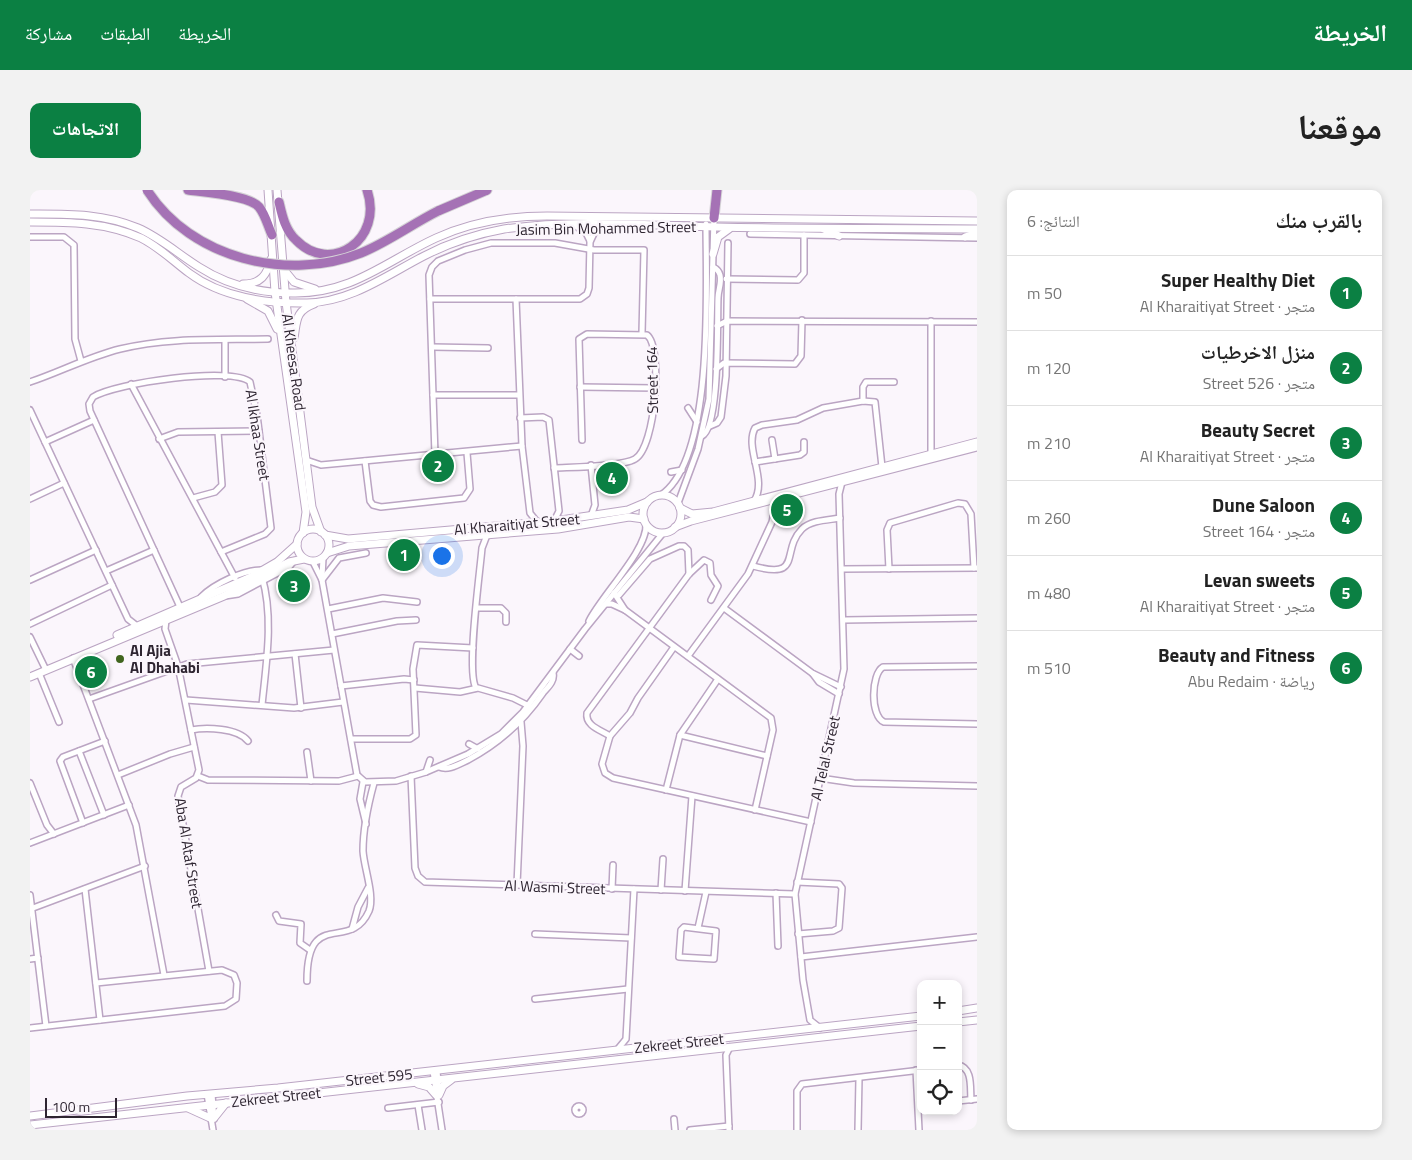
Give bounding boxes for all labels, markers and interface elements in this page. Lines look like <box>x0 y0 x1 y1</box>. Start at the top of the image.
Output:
text: الخريطة <box>1313 14 1387 50</box>
text: مشاركة <box>25 20 72 47</box>
text: الطبقات <box>100 20 150 47</box>
text: الخريطة <box>178 20 231 47</box>
text: موقعنا <box>1297 99 1382 153</box>
button: الاتجاهات <box>30 103 141 158</box>
text: بالقرب منك <box>1275 204 1362 236</box>
text: النتائج: 6 <box>1027 209 1080 233</box>
street label: Jasim Bin Mohammed Street <box>516 215 697 241</box>
text: Super Healthy Diet <box>1161 265 1315 294</box>
text: 50 m <box>1027 281 1062 305</box>
text: 1 <box>1342 281 1350 305</box>
text: متجر · Al Kharaitiyat Street <box>1140 294 1315 318</box>
street label: Al Kheesa Road <box>276 312 312 412</box>
text: منزل الاخرطيات <box>1201 337 1315 366</box>
street label: Street 164 <box>640 346 664 414</box>
text: 120 m <box>1027 356 1071 380</box>
text: 2 <box>1342 356 1350 380</box>
text: متجر · Street 526 <box>1203 371 1315 395</box>
street label: Al Ikhaa Street <box>239 388 277 483</box>
text: Beauty Secret <box>1201 415 1315 444</box>
text: 210 m <box>1027 431 1071 455</box>
text: 3 <box>1342 431 1350 455</box>
text: متجر · Al Kharaitiyat Street <box>1140 444 1315 468</box>
pin: 2 <box>422 447 454 485</box>
pin: 4 <box>596 459 628 497</box>
text: Dune Saloon <box>1212 490 1315 519</box>
pin: 5 <box>771 491 803 529</box>
text: 260 m <box>1027 506 1071 530</box>
text: 4 <box>1342 506 1350 530</box>
street label: Al Kharaitiyat Street <box>453 507 582 541</box>
text: متجر · Street 164 <box>1203 519 1315 543</box>
pin: 1 <box>388 536 420 574</box>
your location <box>429 543 455 569</box>
text: Levan sweets <box>1204 565 1315 594</box>
pin: 3 <box>278 567 310 605</box>
text: 480 m <box>1027 581 1071 605</box>
text: 5 <box>1342 581 1350 605</box>
text: متجر · Al Kharaitiyat Street <box>1140 594 1315 618</box>
place label: Al Ajia Al Dhahabi <box>130 639 200 679</box>
text: Beauty and Fitness <box>1158 640 1315 669</box>
pin: 6 <box>75 653 107 691</box>
marker: Al Ajia Al Dhahabi <box>114 653 126 665</box>
text: 510 m <box>1027 656 1071 680</box>
text: 6 <box>1342 656 1350 680</box>
text: رياضة · Abu Redaim <box>1188 669 1315 693</box>
street label: Al Telal Street <box>804 713 846 803</box>
street label: Aba Al Ataf Street <box>169 796 209 911</box>
street label: Al Wasmi Street <box>504 874 607 900</box>
map controls <box>917 980 962 1115</box>
button: + <box>917 980 962 1025</box>
button: − <box>917 1025 962 1070</box>
street label: Zekreet Street <box>633 1027 726 1059</box>
street label: Street 595 <box>344 1062 414 1092</box>
button: locate <box>917 1070 962 1115</box>
street label: Zekreet Street <box>230 1081 323 1113</box>
scale bar <box>45 1095 118 1118</box>
text: 100 m <box>52 1096 90 1117</box>

